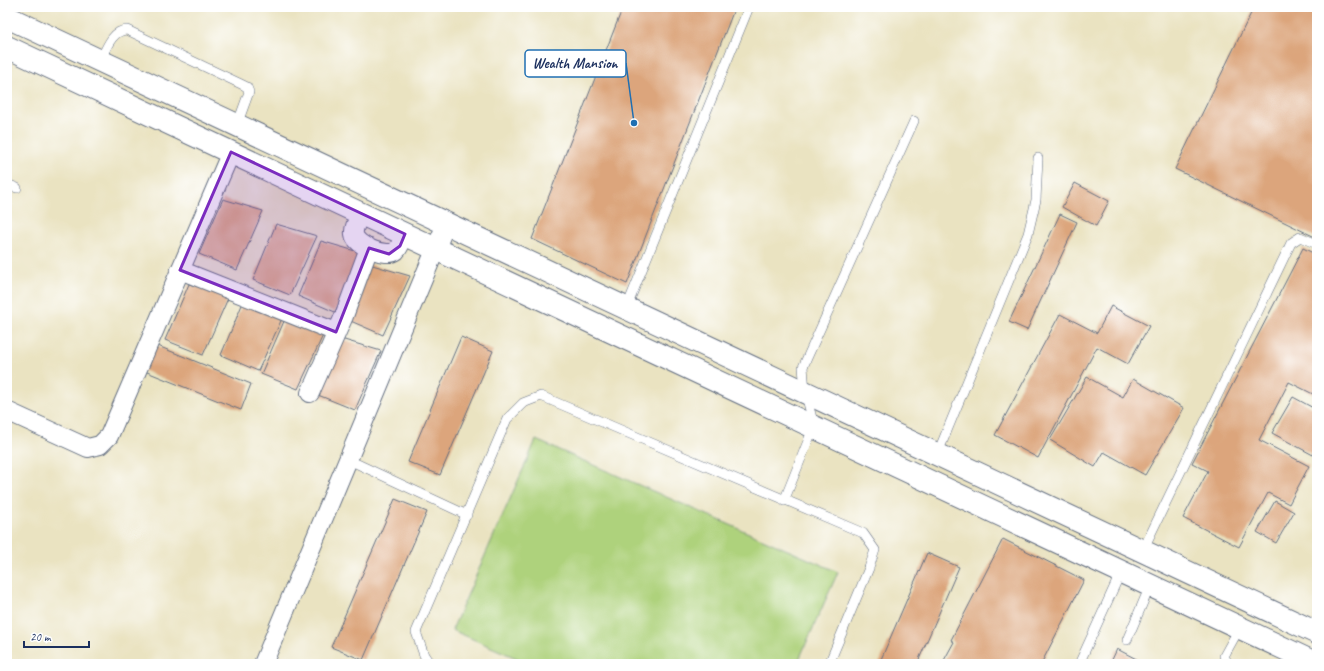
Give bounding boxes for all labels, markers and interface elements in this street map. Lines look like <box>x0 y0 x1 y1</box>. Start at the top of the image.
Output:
callout: Wealth Mansion <box>525 50 626 77</box>
text: Wealth Mansion <box>533 54 619 73</box>
scale bar <box>24 623 89 649</box>
text: 20 m <box>30 629 52 645</box>

